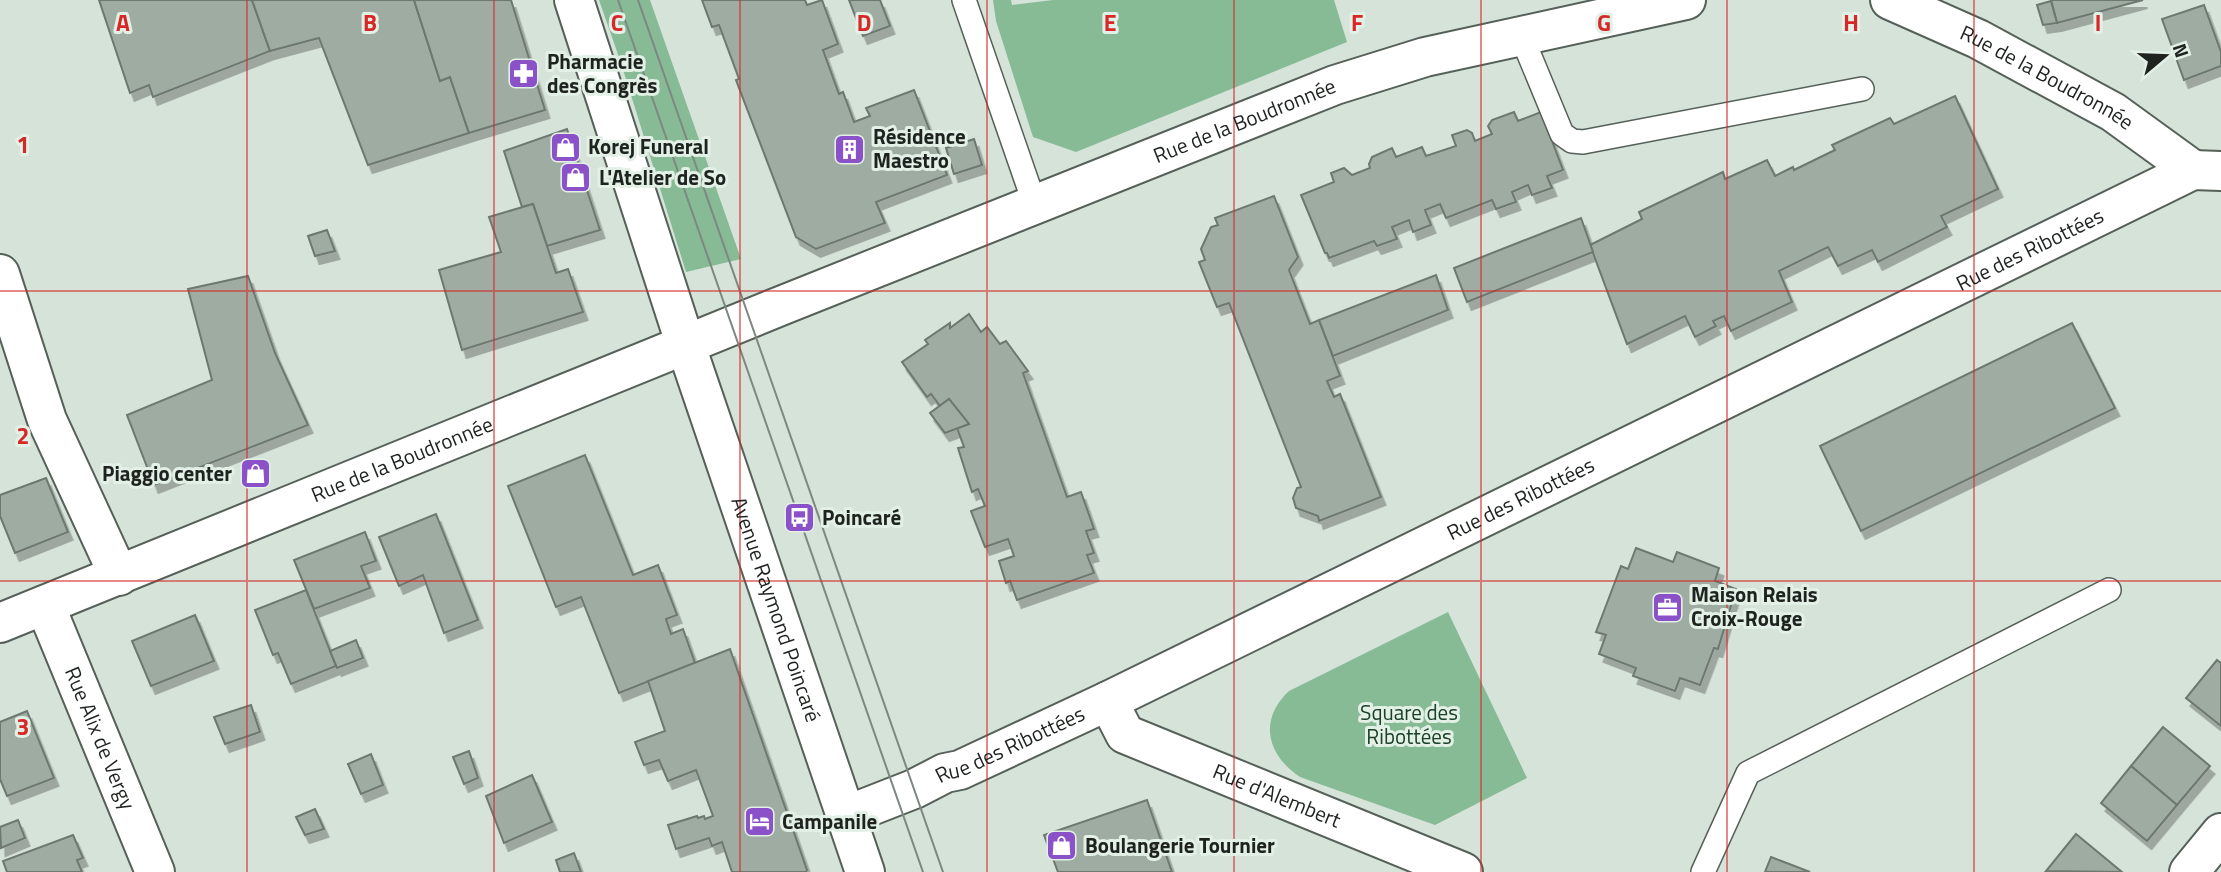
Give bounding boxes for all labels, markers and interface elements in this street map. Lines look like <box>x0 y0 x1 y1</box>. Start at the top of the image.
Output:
text: A <box>116 5 130 40</box>
text: B <box>363 5 377 40</box>
text: C <box>611 5 623 40</box>
text: D <box>857 5 871 40</box>
text: E <box>1104 5 1116 40</box>
text: F <box>1351 5 1363 40</box>
text: G <box>1597 5 1611 40</box>
text: H <box>1843 5 1859 40</box>
text: I <box>2095 5 2101 40</box>
street label: Rue de la Boudronnée <box>1955 16 2141 137</box>
north arrow <box>2130 21 2200 91</box>
text: N <box>2166 39 2197 61</box>
place label: Pharmacie des Congrès <box>547 45 658 101</box>
pharmacy icon: Pharmacie des Congrès <box>507 57 541 91</box>
street label: Rue de la Boudronnée <box>1148 69 1340 171</box>
place label: Résidence Maestro <box>873 120 966 176</box>
text: 1 <box>17 127 29 162</box>
shop icon: Korej Funeral <box>548 130 582 164</box>
place label: Korej Funeral <box>588 130 709 162</box>
building icon: Résidence Maestro <box>833 132 867 166</box>
shop icon: L'Atelier de So <box>559 161 593 195</box>
place label: L'Atelier de So <box>599 161 726 193</box>
street label: Rue des Ribottées <box>1950 199 2109 299</box>
street label: Rue de la Boudronnée <box>306 407 498 510</box>
text: 2 <box>17 418 29 453</box>
street label: Rue des Ribottées <box>1441 448 1599 548</box>
place label: Piaggio center <box>102 457 232 489</box>
shop icon: Piaggio center <box>238 457 272 491</box>
street label: Avenue Raymond Poincaré <box>723 492 830 726</box>
bus stop icon: Poincaré <box>782 501 816 535</box>
place label: Poincaré <box>822 501 901 533</box>
place label: Maison Relais Croix-Rouge <box>1691 578 1818 634</box>
office icon: Maison Relais Croix-Rouge <box>1651 590 1685 624</box>
street label: Rue Alix de Vergy <box>57 661 145 814</box>
park label: Square des Ribottées <box>1360 696 1458 752</box>
street label: Rue des Ribottées <box>929 697 1090 791</box>
text: 3 <box>17 709 29 744</box>
street label: Rue d'Alembert <box>1208 755 1347 836</box>
hotel icon: Campanile <box>742 805 776 839</box>
place label: Campanile <box>782 805 877 837</box>
shop icon: Boulangerie Tournier <box>1045 829 1079 863</box>
place label: Boulangerie Tournier <box>1085 829 1275 861</box>

